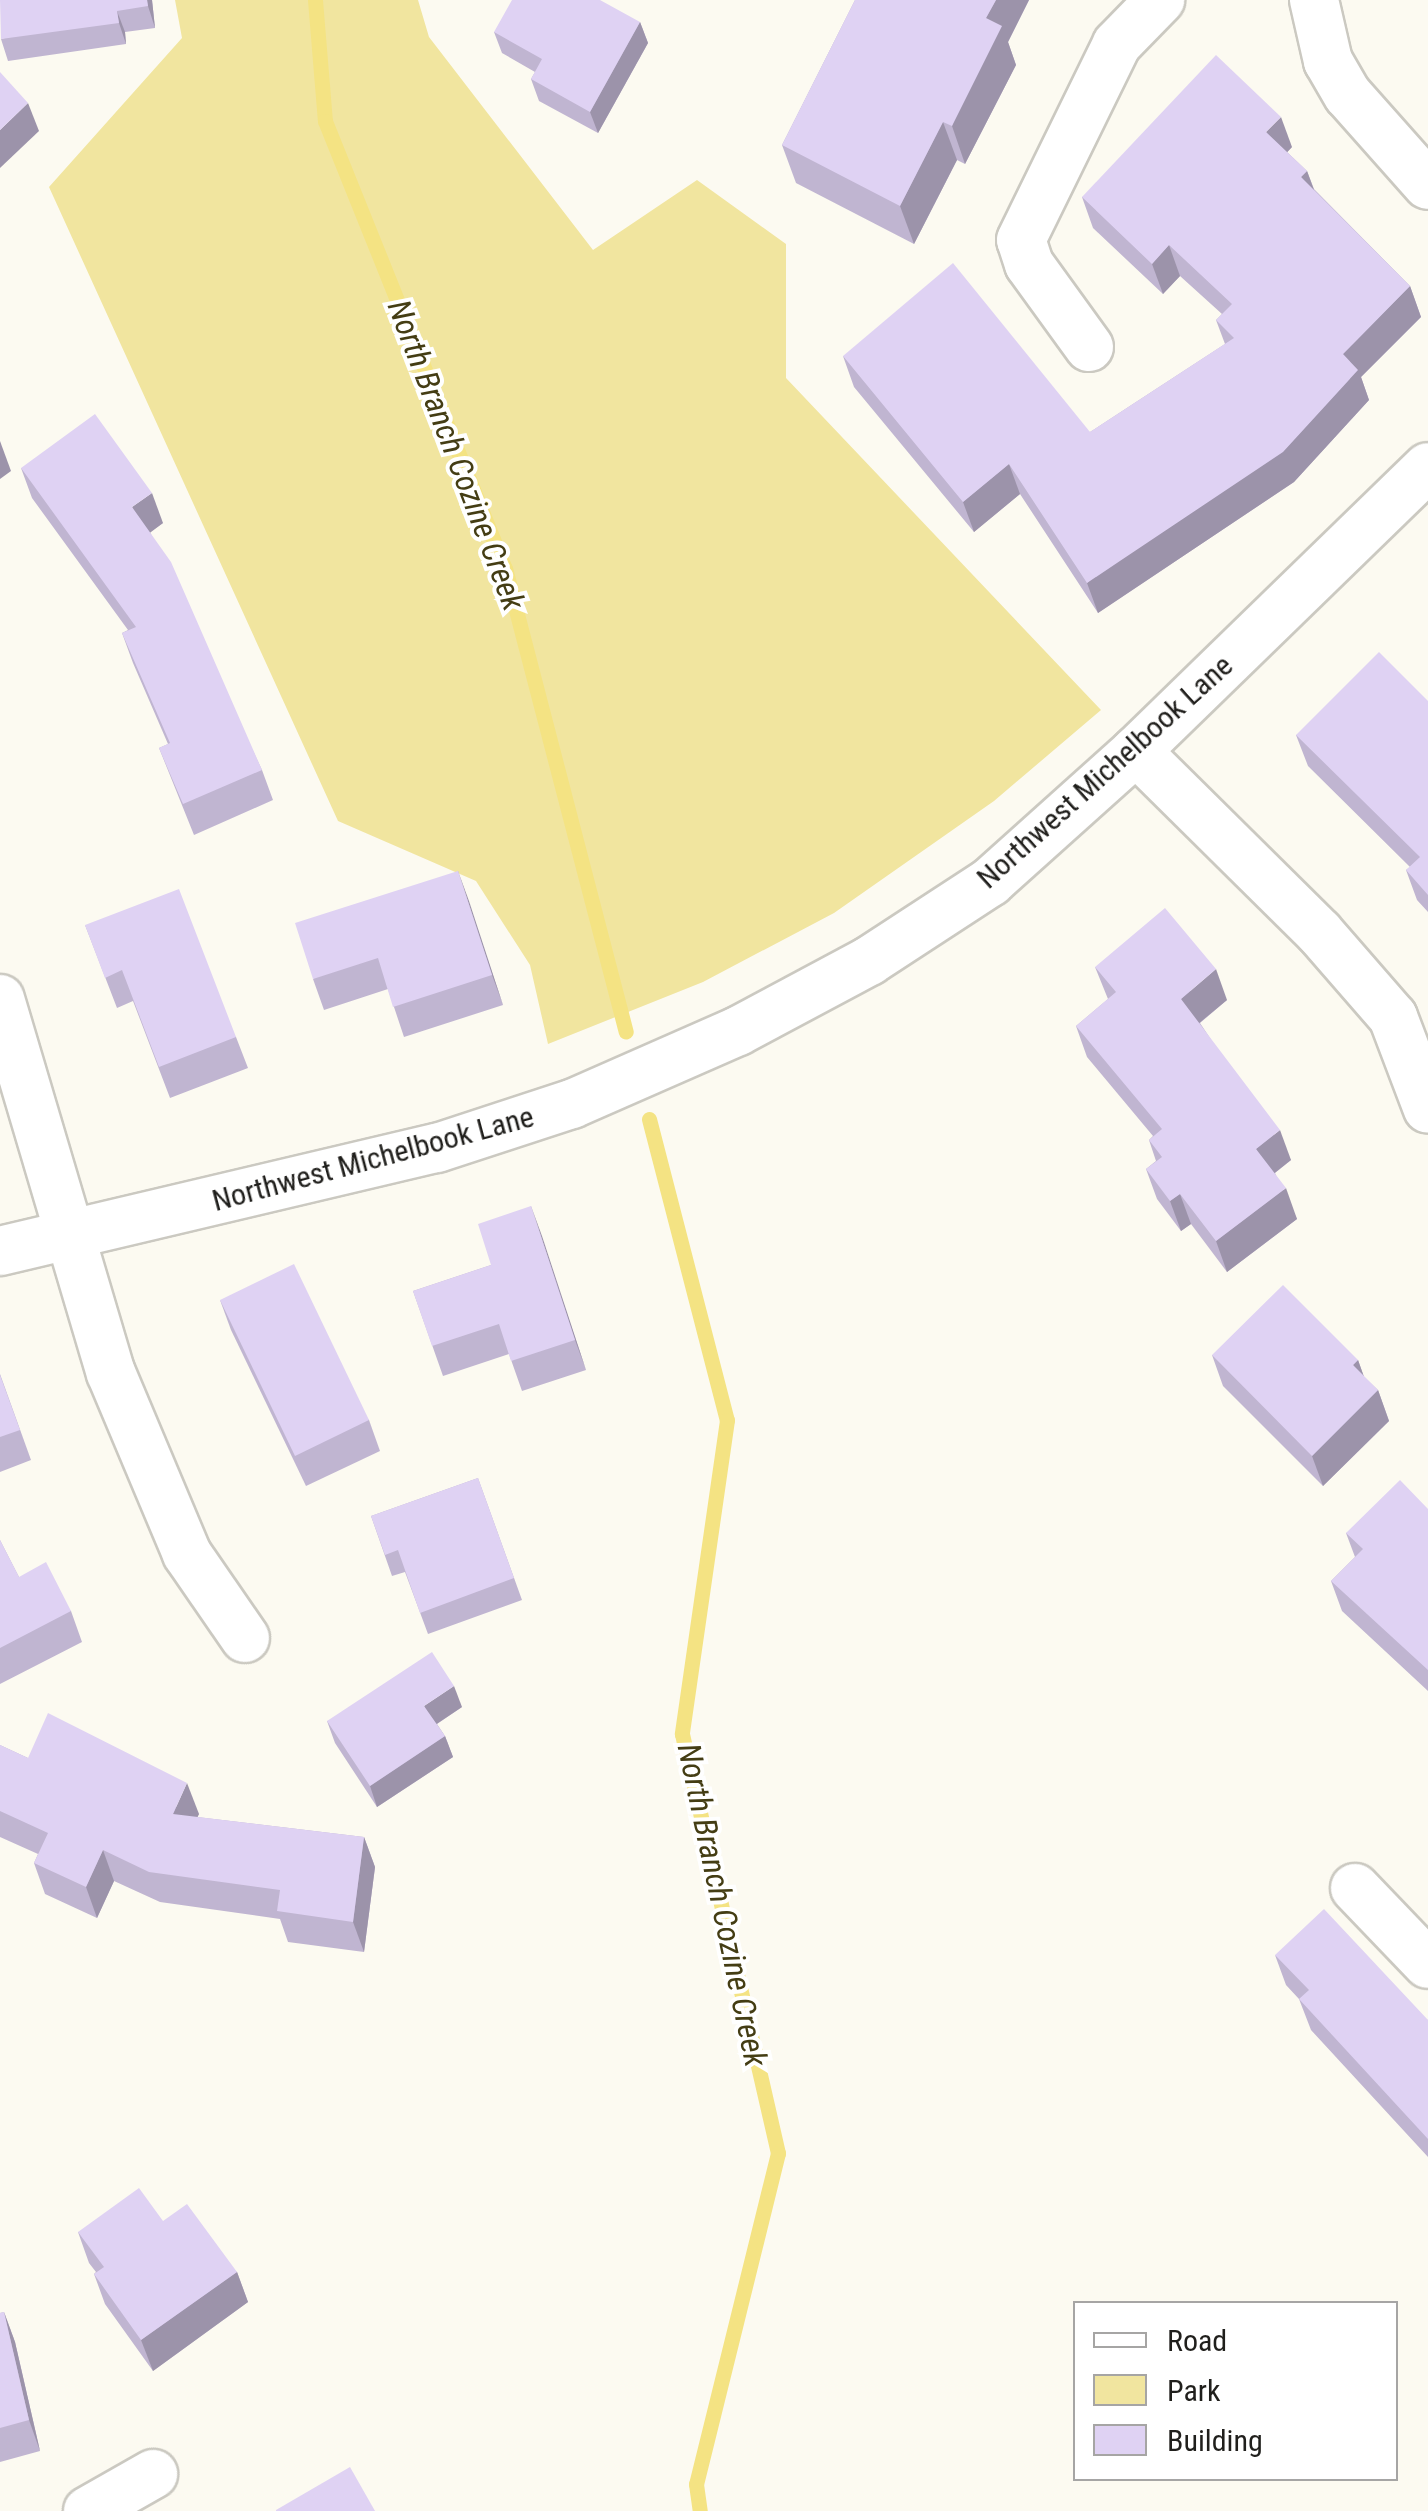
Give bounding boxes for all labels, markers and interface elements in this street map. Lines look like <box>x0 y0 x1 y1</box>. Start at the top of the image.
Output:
water label: North Branch Cozine Creek <box>379 294 533 616</box>
street label: Northwest Michelbook Lane <box>970 648 1240 896</box>
street label: Northwest Michelbook Lane <box>208 1099 538 1219</box>
water label: North Branch Cozine Creek <box>669 1740 775 2070</box>
legend <box>1073 2301 1398 2481</box>
text: Road <box>1167 2323 1227 2358</box>
text: Park <box>1167 2373 1221 2408</box>
text: Building <box>1167 2423 1263 2458</box>

